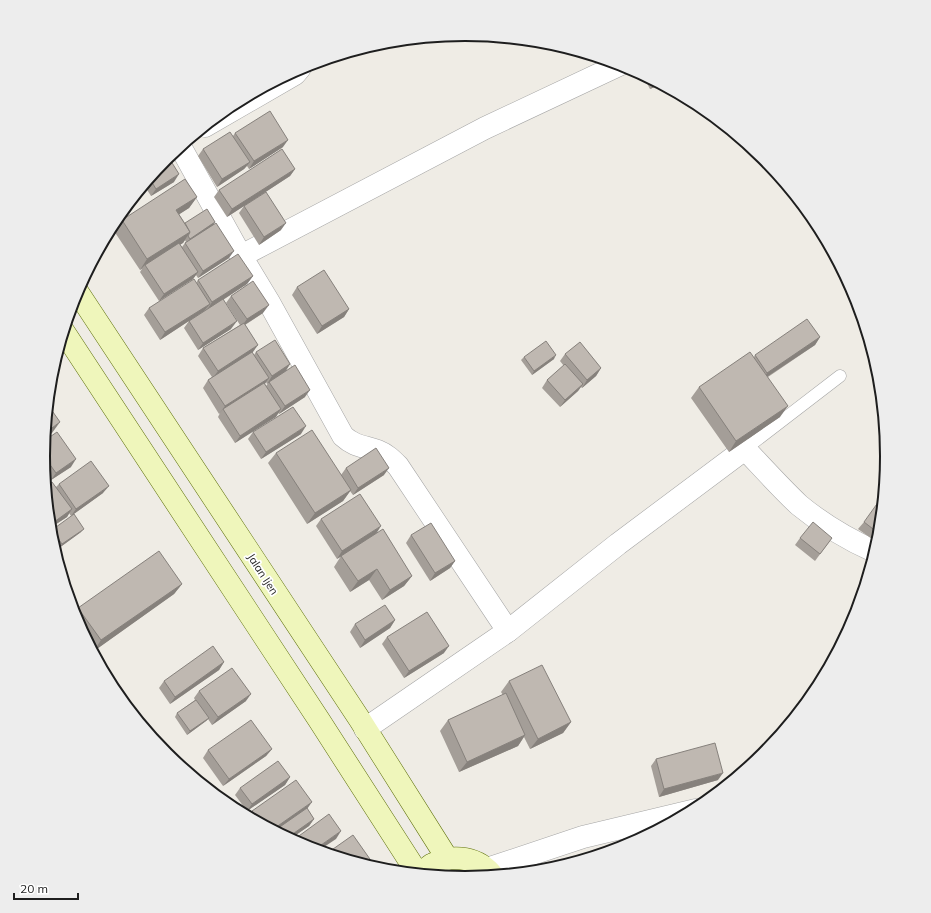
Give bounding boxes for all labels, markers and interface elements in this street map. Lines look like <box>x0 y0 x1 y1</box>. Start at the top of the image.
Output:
street label: Jalan Ijen <box>244 551 282 597</box>
scale bar <box>14 875 78 901</box>
text: 20 m <box>20 881 48 896</box>

